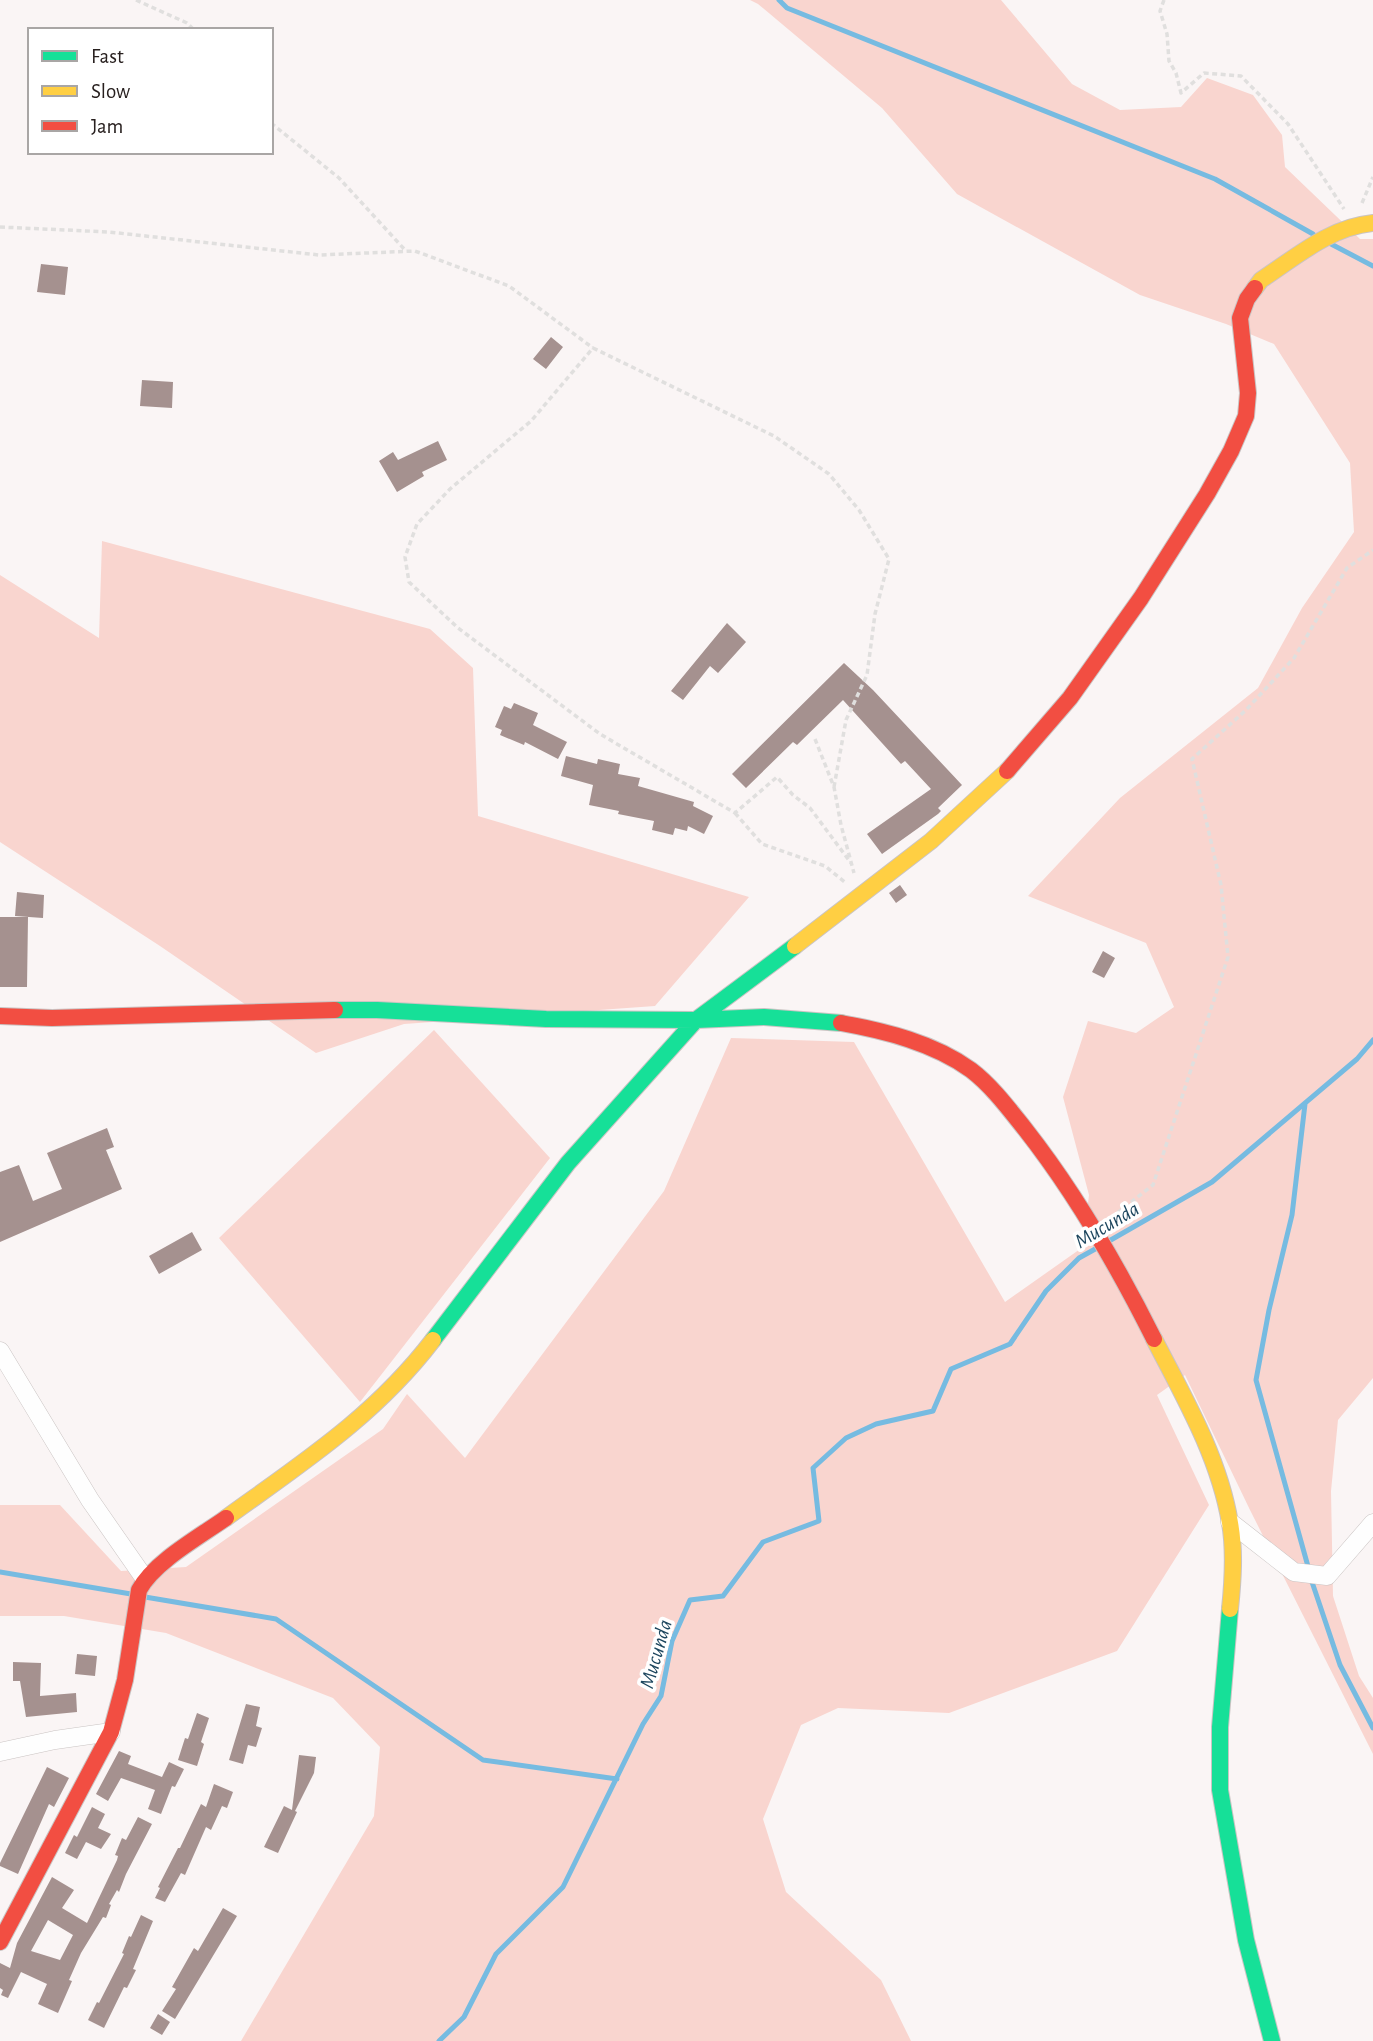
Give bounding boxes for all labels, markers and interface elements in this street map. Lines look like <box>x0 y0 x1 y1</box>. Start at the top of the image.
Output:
legend <box>28 28 273 154</box>
text: Fast <box>91 46 124 67</box>
text: Slow <box>91 81 130 102</box>
text: Jam <box>91 116 123 137</box>
water label: Mucunda <box>1071 1198 1143 1252</box>
water label: Mucunda <box>636 1617 676 1691</box>

